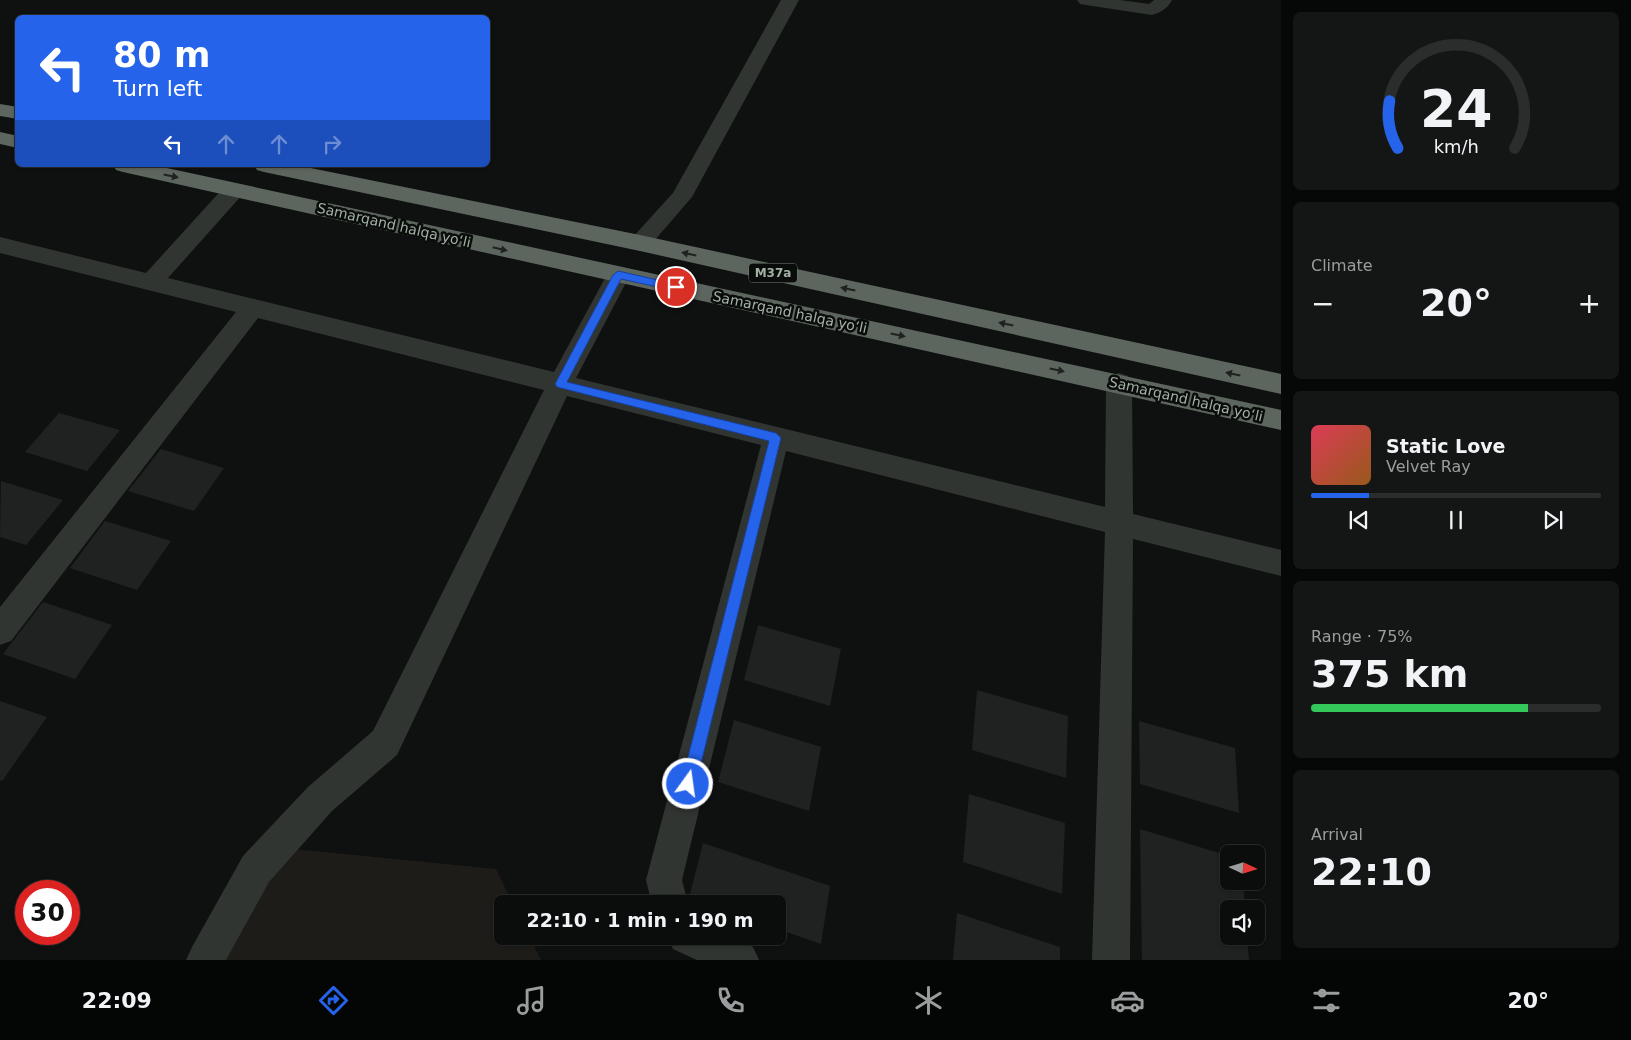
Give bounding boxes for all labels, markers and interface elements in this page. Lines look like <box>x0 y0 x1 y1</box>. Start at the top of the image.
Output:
icon: left <box>30 35 95 100</box>
text: 80 m <box>113 35 210 75</box>
text: Turn left <box>113 76 202 101</box>
text: 24 <box>1420 79 1492 139</box>
icon: left <box>159 130 187 158</box>
icon: ahead <box>212 130 240 158</box>
icon: ahead <box>265 130 293 158</box>
icon: right <box>318 130 346 158</box>
text: km/h <box>1433 136 1479 157</box>
one-way arrow <box>163 172 179 180</box>
street label: Samarqand halqa yoʻli <box>316 200 472 250</box>
one-way arrow <box>493 245 509 253</box>
one-way arrow <box>681 250 696 258</box>
text: Climate <box>1311 256 1373 275</box>
road number: M37a <box>749 264 797 282</box>
pin <box>655 266 697 308</box>
icon: arrive <box>662 273 690 301</box>
text: 20° <box>1420 281 1492 325</box>
one-way arrow <box>840 285 855 293</box>
text: − <box>1311 287 1334 320</box>
text: + <box>1578 287 1601 320</box>
street label: Samarqand halqa yoʻli <box>711 288 869 336</box>
one-way arrow <box>999 320 1014 328</box>
one-way arrow <box>891 332 907 340</box>
one-way arrow <box>1050 366 1065 374</box>
one-way arrow <box>1225 369 1241 377</box>
street label: Samarqand halqa yoʻli <box>1108 374 1264 424</box>
text: Static Love <box>1386 435 1506 457</box>
text: Velvet Ray <box>1386 457 1471 476</box>
icon: previous <box>1345 506 1373 534</box>
icon: pause <box>1442 506 1470 534</box>
icon: next <box>1539 506 1567 534</box>
text: Range · 75% <box>1311 627 1413 646</box>
text: 375 km <box>1311 652 1468 696</box>
position arrow <box>661 757 713 809</box>
text: Arrival <box>1311 825 1363 844</box>
north arrow <box>1220 845 1265 890</box>
map controls <box>1220 845 1265 945</box>
text: 22:10 <box>1311 850 1432 894</box>
speed limit sign: 30 <box>15 880 80 945</box>
button: sound <box>1220 900 1265 945</box>
text: 22:10 · 1 min · 190 m <box>526 909 754 931</box>
icon: directions <box>316 983 351 1018</box>
icon: music <box>514 983 549 1018</box>
icon: phone <box>713 983 748 1018</box>
icon: climate <box>911 983 946 1018</box>
icon: car <box>1110 983 1145 1018</box>
icon: filters <box>1309 983 1344 1018</box>
text: 22:09 <box>82 988 152 1013</box>
text: 20° <box>1507 988 1549 1013</box>

